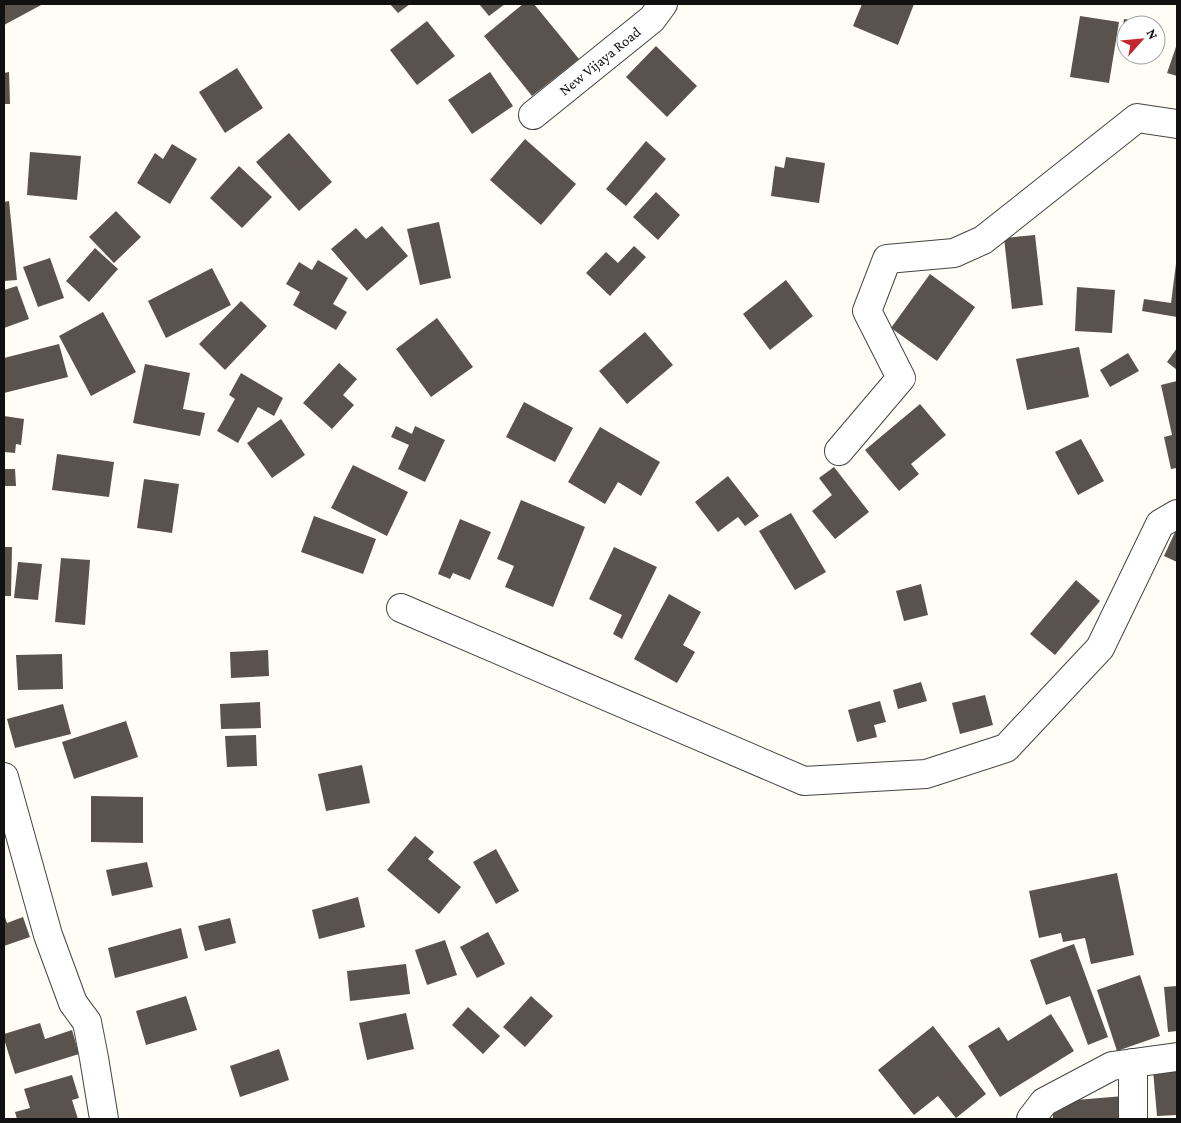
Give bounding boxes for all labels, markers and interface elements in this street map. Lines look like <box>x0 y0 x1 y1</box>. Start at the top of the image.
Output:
north arrow <box>1116 15 1166 65</box>
street label: New Vijaya Road <box>556 23 645 99</box>
text: N <box>1143 26 1162 42</box>

